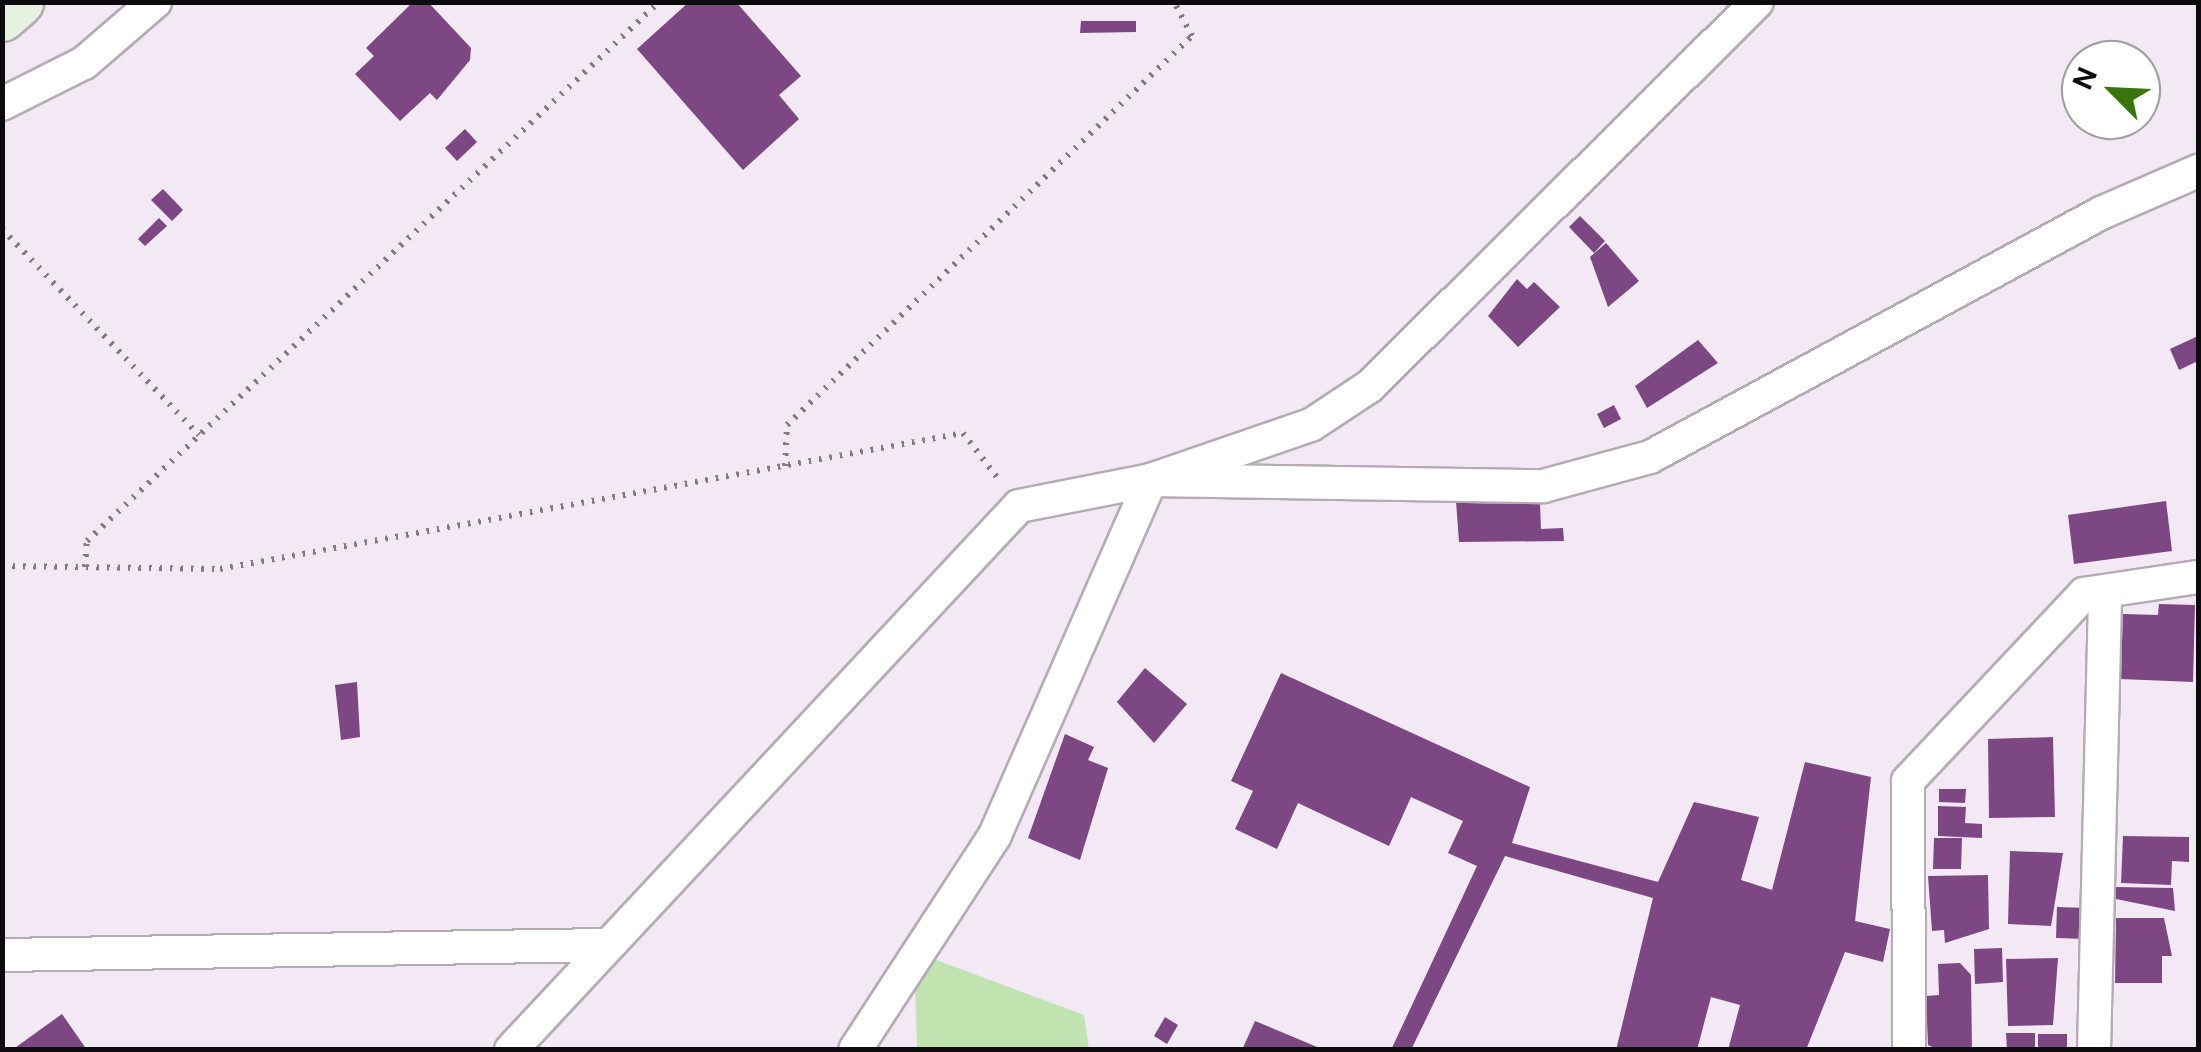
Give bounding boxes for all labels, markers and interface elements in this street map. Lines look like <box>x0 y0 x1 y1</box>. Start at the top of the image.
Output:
north arrow <box>2061 40 2161 140</box>
text: N <box>2064 62 2106 95</box>

